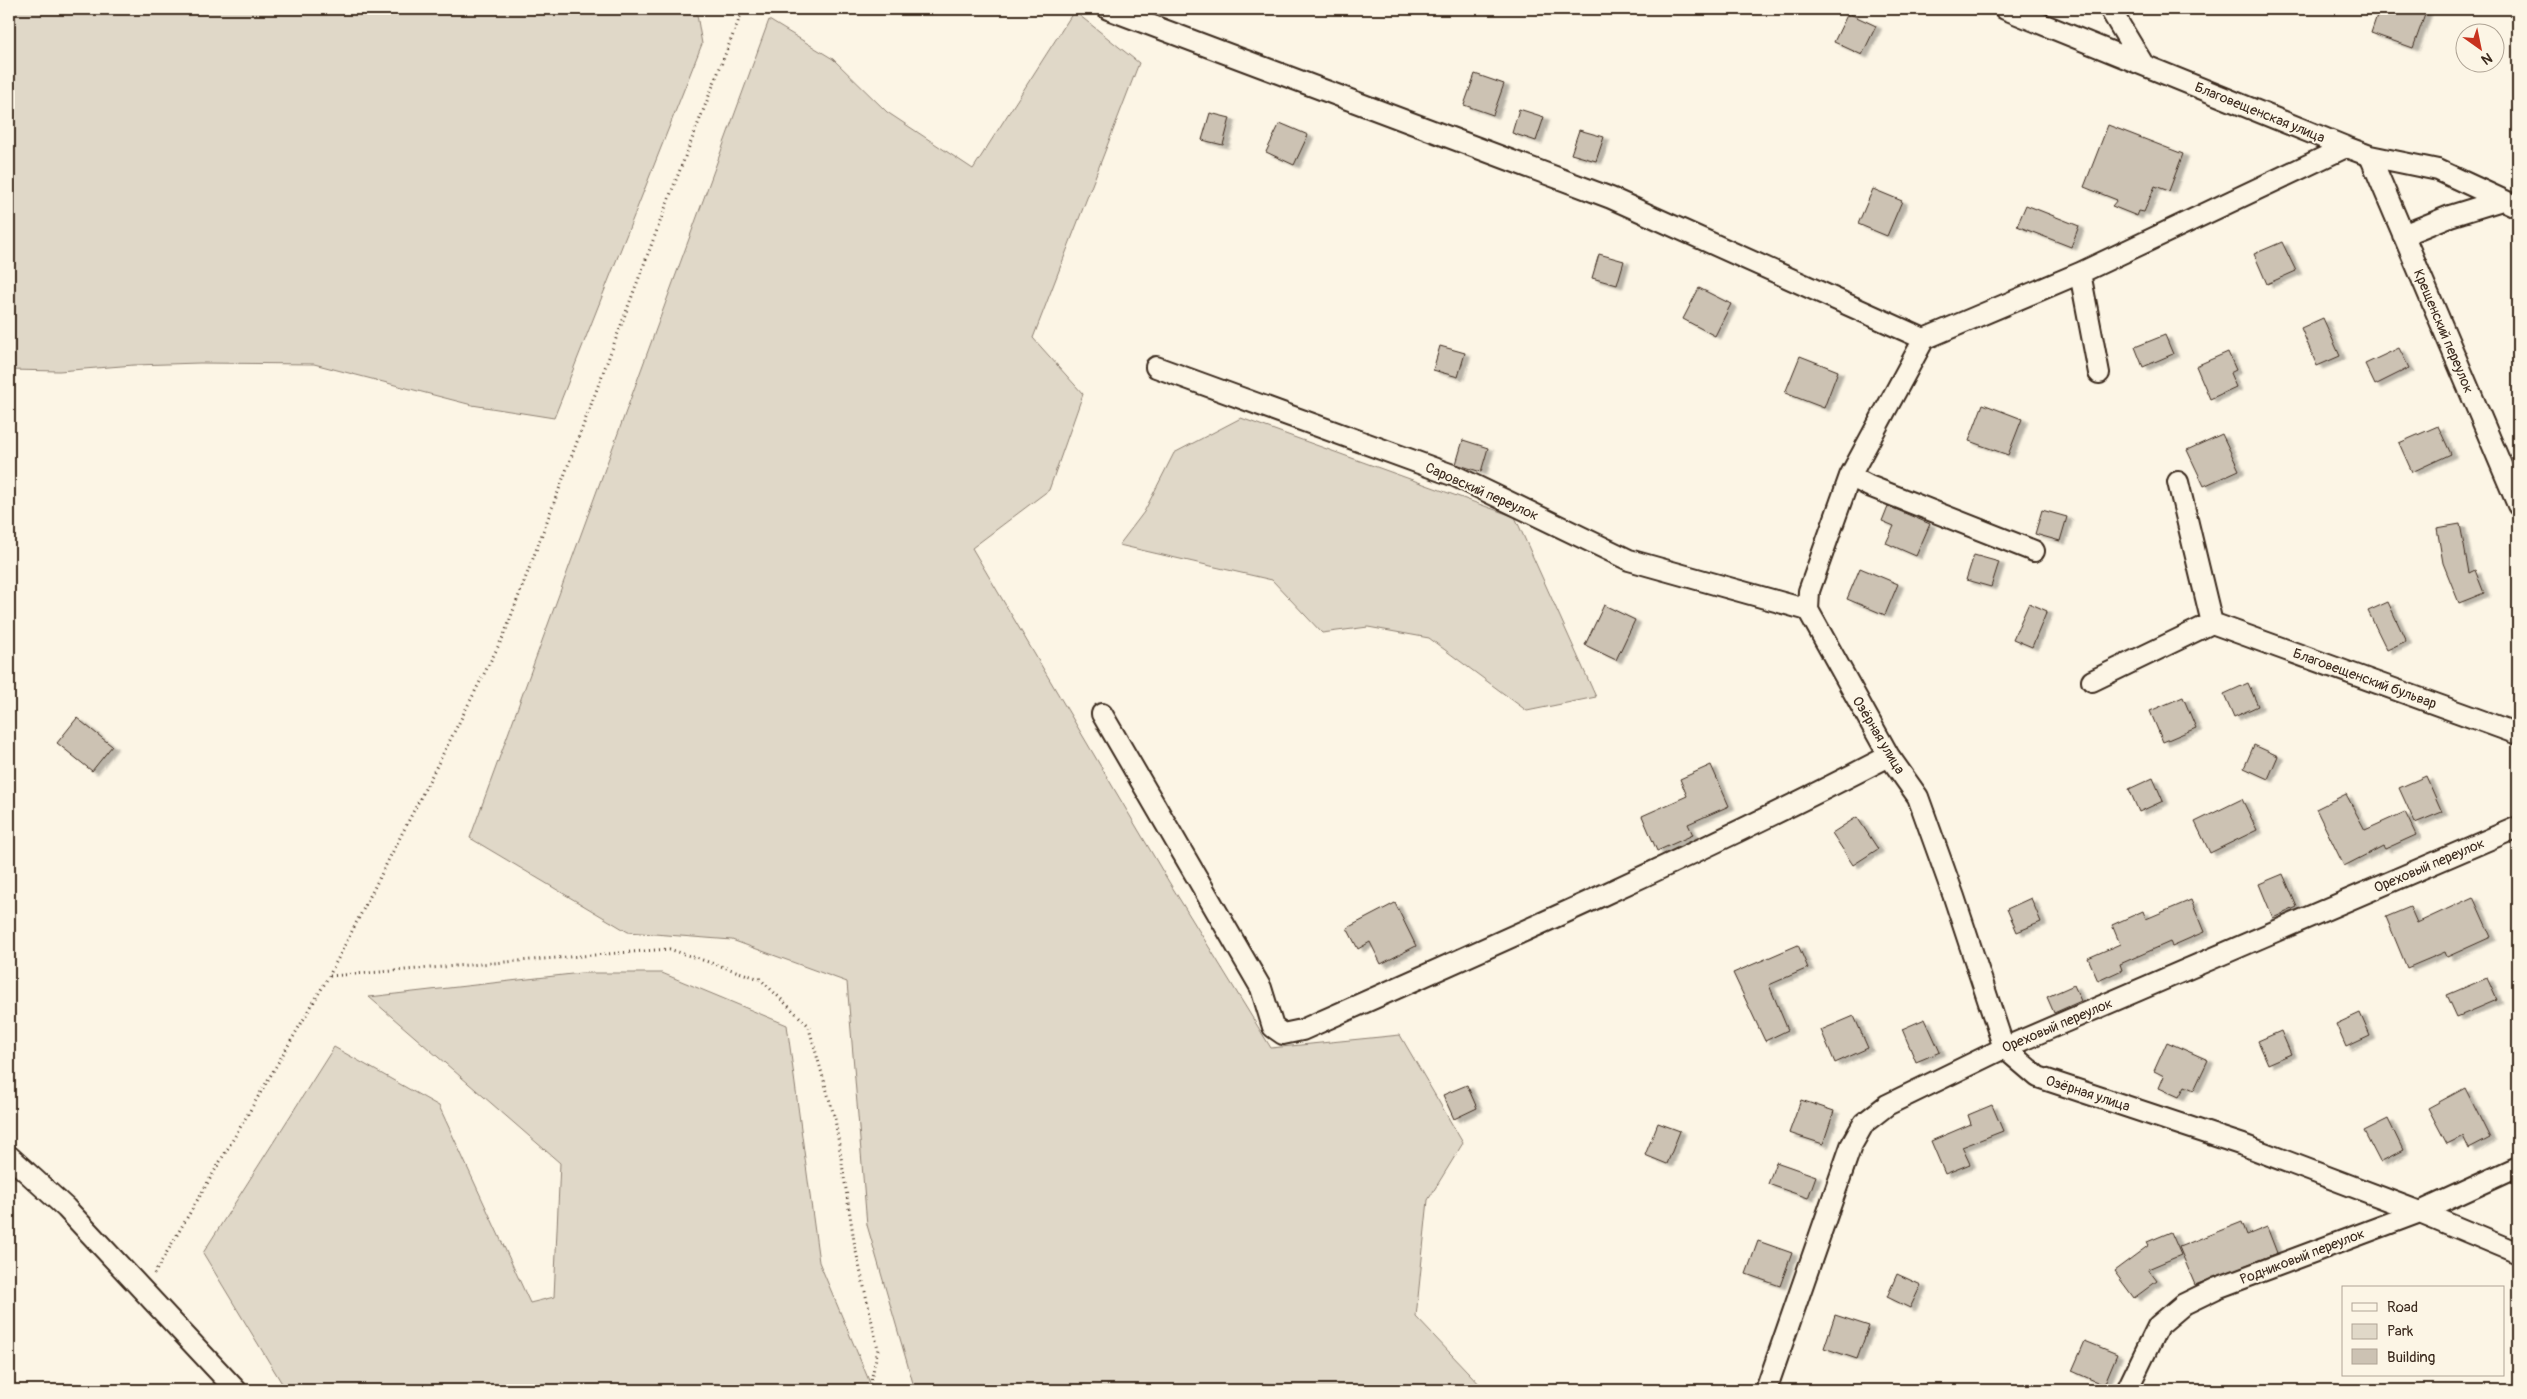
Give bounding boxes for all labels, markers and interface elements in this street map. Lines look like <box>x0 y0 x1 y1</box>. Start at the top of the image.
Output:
north arrow <box>2454 22 2504 72</box>
text: N <box>2478 49 2495 68</box>
street label: Благовещенская улица <box>2192 79 2327 146</box>
street label: Крещенский переулок <box>2410 267 2477 396</box>
street label: Саровский переулок <box>1423 459 1541 524</box>
street label: Благовещенский бульвар <box>2291 645 2439 713</box>
street label: Озёрная улица <box>1849 693 1908 777</box>
street label: Ореховый переулок <box>2371 835 2487 896</box>
street label: Ореховый переулок <box>1999 995 2115 1056</box>
street label: Озёрная улица <box>2043 1072 2132 1115</box>
street label: Родниковый переулок <box>2237 1225 2367 1288</box>
legend <box>2342 1286 2504 1376</box>
text: Road <box>2387 1298 2418 1317</box>
text: Park <box>2387 1322 2414 1341</box>
text: Building <box>2387 1348 2435 1367</box>

